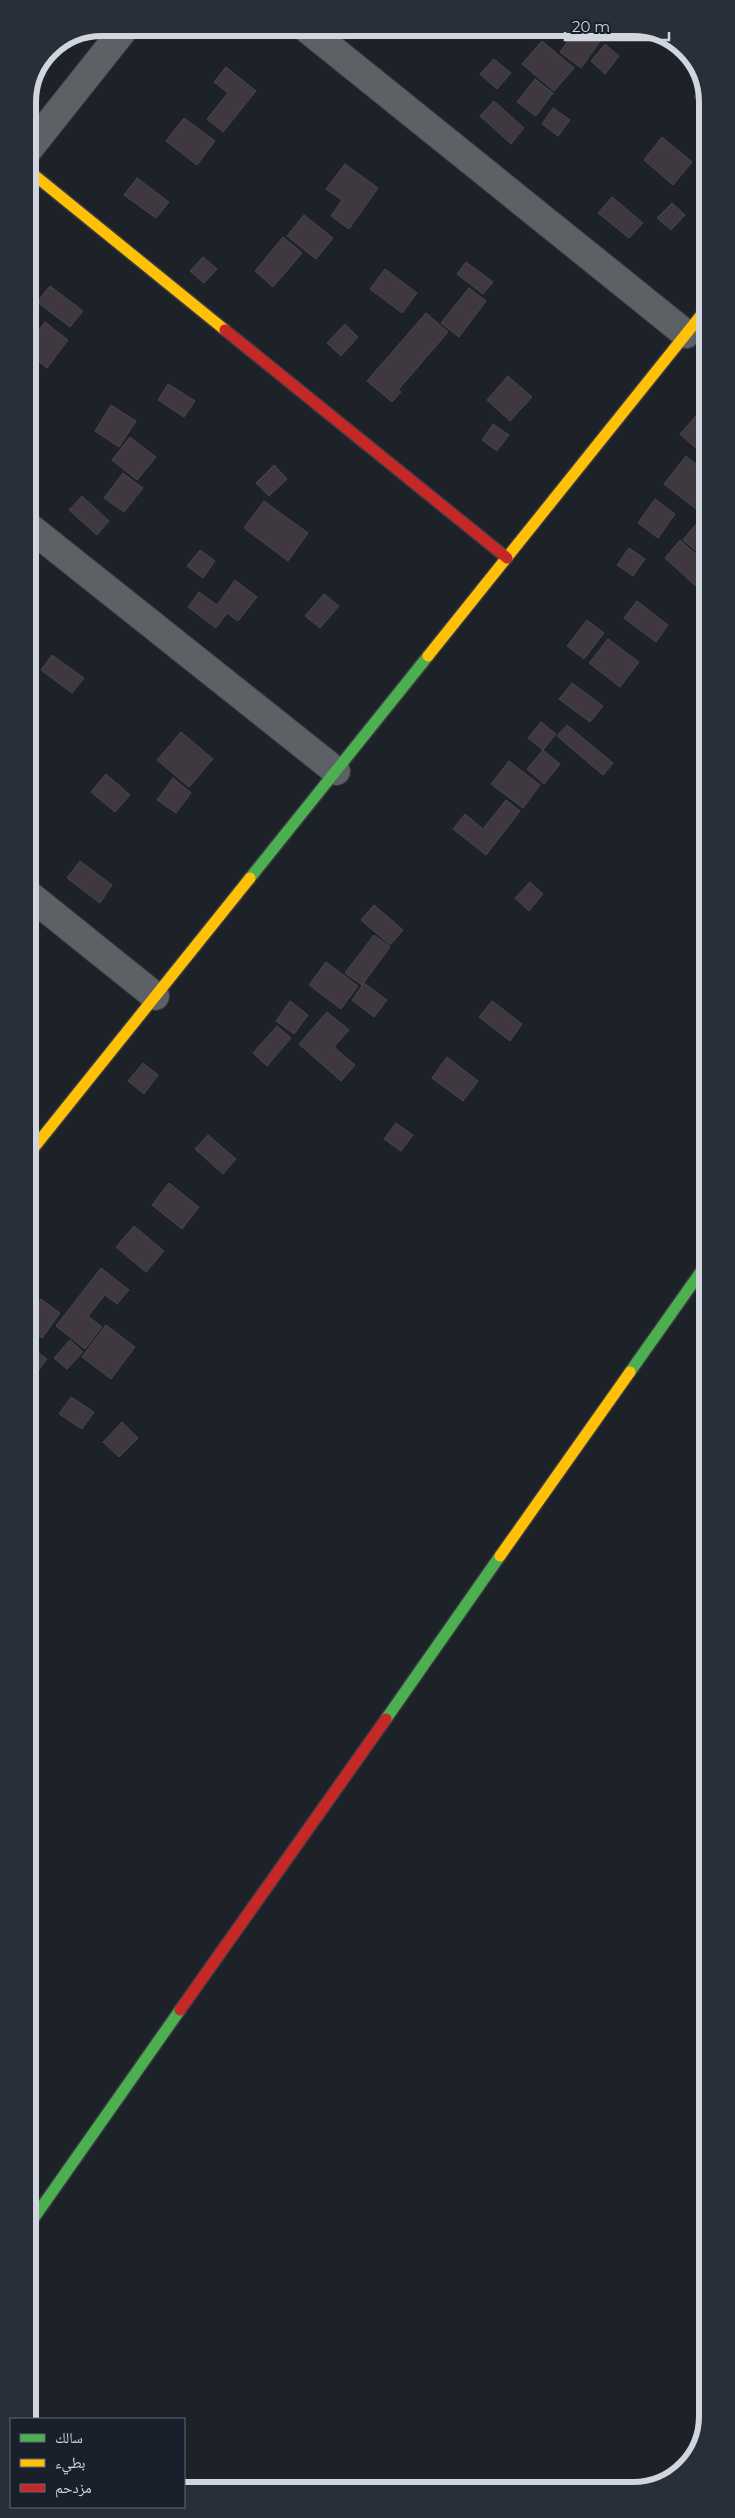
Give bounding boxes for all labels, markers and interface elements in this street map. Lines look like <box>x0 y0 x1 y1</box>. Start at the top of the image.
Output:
scale bar <box>565 10 669 42</box>
text: 20 m <box>572 17 610 36</box>
legend <box>10 2418 185 2508</box>
text: سالك <box>55 2428 83 2447</box>
text: بطيء <box>55 2453 85 2475</box>
text: مزدحم <box>55 2478 92 2498</box>

